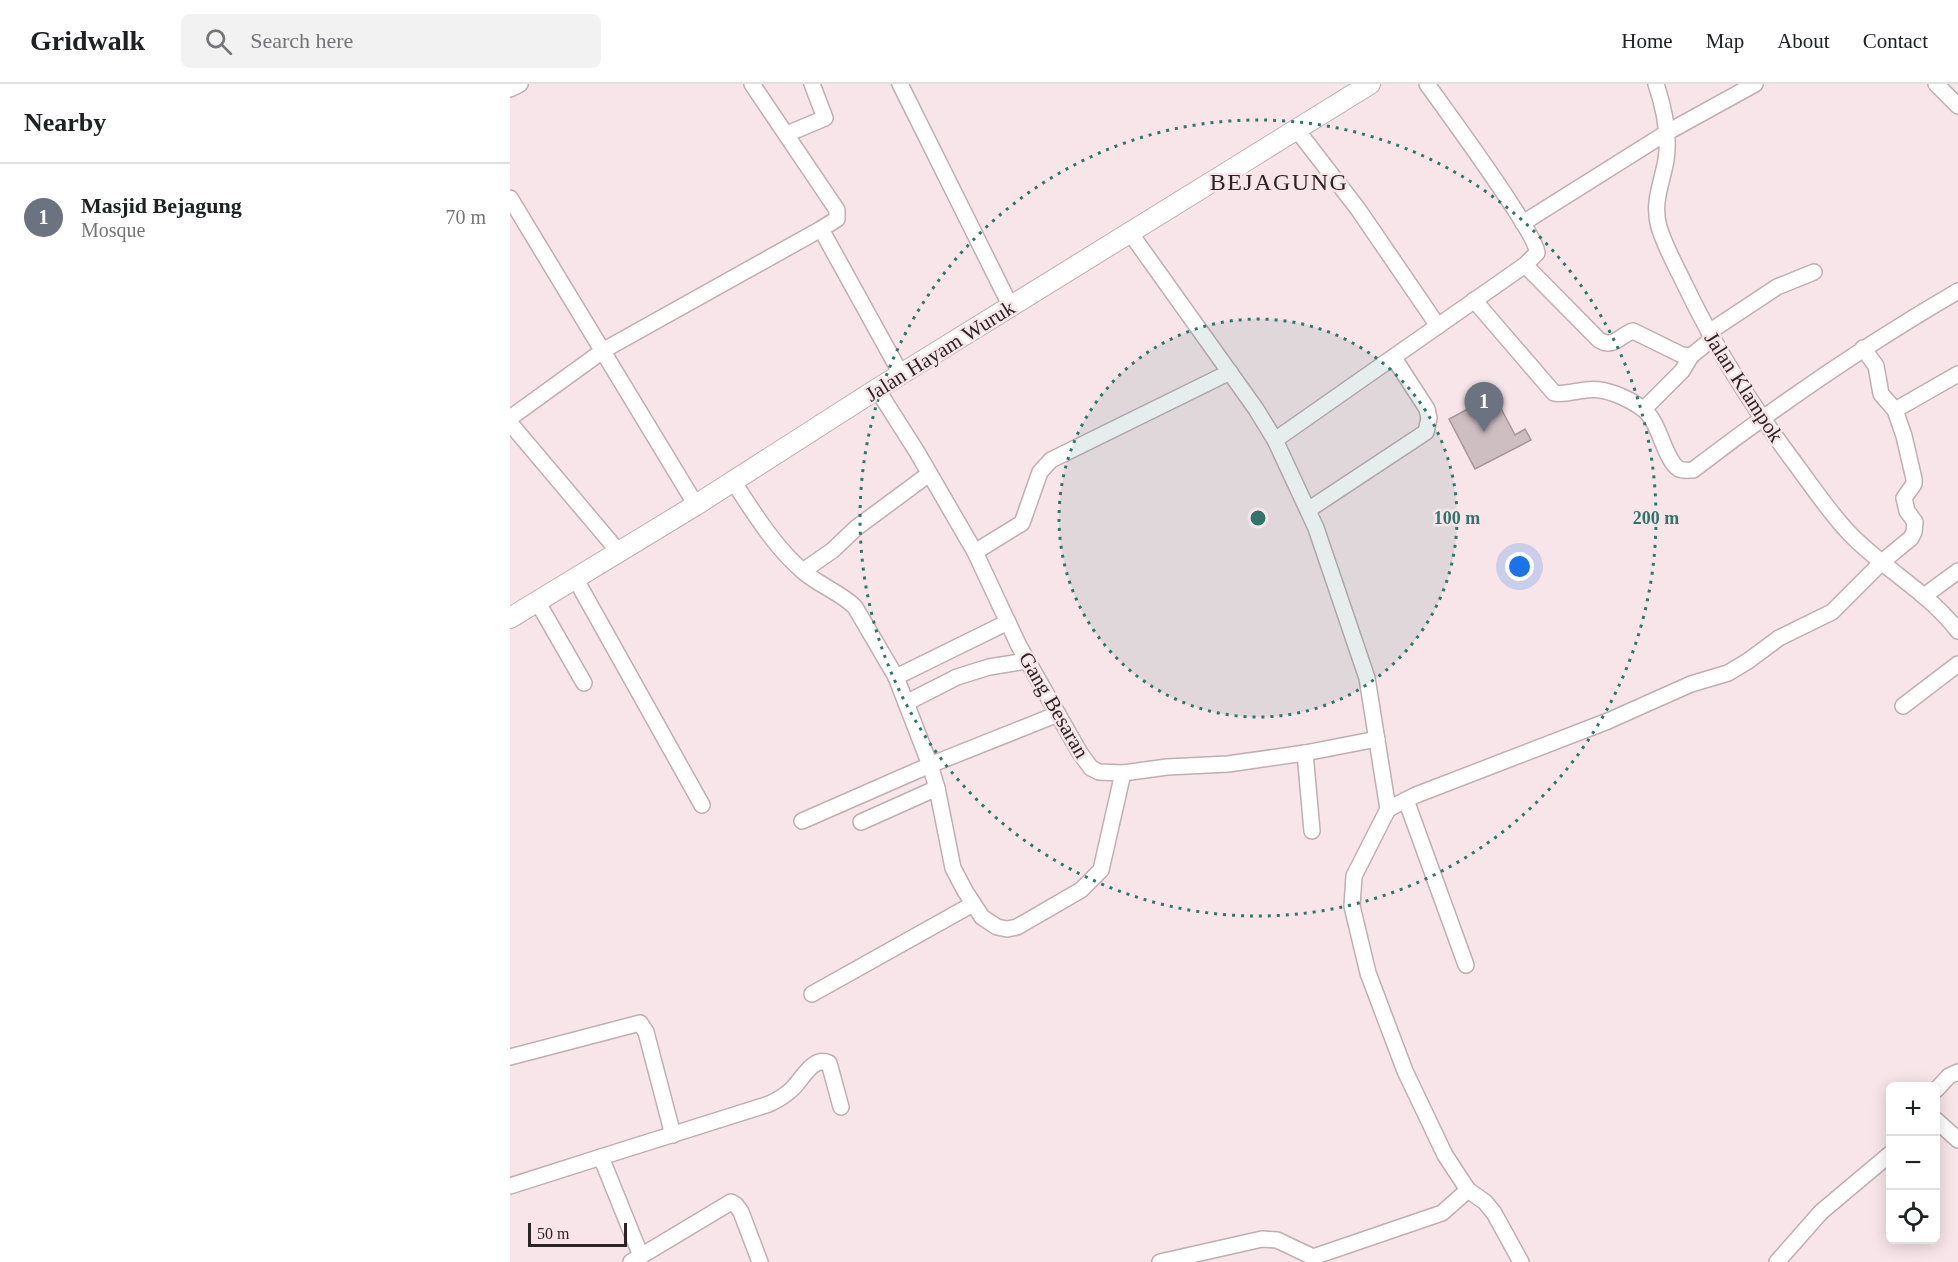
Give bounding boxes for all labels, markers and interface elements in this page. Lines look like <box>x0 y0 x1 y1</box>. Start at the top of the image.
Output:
search box <box>181 14 601 68</box>
text: Gridwalk <box>30 25 145 56</box>
icon: search <box>202 25 235 58</box>
text: Search here <box>250 28 353 53</box>
text: Home <box>1621 29 1673 53</box>
text: Map <box>1706 29 1744 53</box>
text: About <box>1777 29 1830 53</box>
text: Contact <box>1863 29 1928 53</box>
text: Nearby <box>24 108 106 137</box>
district label: BEJAGUNG <box>1210 169 1348 195</box>
text: Masjid Bejagung <box>81 193 242 218</box>
text: 1 <box>39 206 49 228</box>
text: 70 m <box>445 206 486 228</box>
text: Mosque <box>81 219 145 241</box>
street label: Jalan Hayam Wuruk <box>861 295 1019 407</box>
street label: Jalan Klampok <box>1699 327 1789 447</box>
pin: 1 <box>1464 382 1504 432</box>
centre of rings <box>1248 508 1268 528</box>
text: 100 m <box>1434 508 1480 528</box>
text: 200 m <box>1633 508 1679 528</box>
your location <box>1505 552 1534 581</box>
street label: Gang Besaran <box>1014 648 1094 763</box>
map controls <box>1886 1082 1940 1244</box>
button: + <box>1886 1082 1940 1136</box>
button: − <box>1886 1136 1940 1190</box>
button: locate <box>1886 1190 1940 1244</box>
scale bar <box>528 1220 627 1248</box>
text: 50 m <box>537 1225 569 1242</box>

